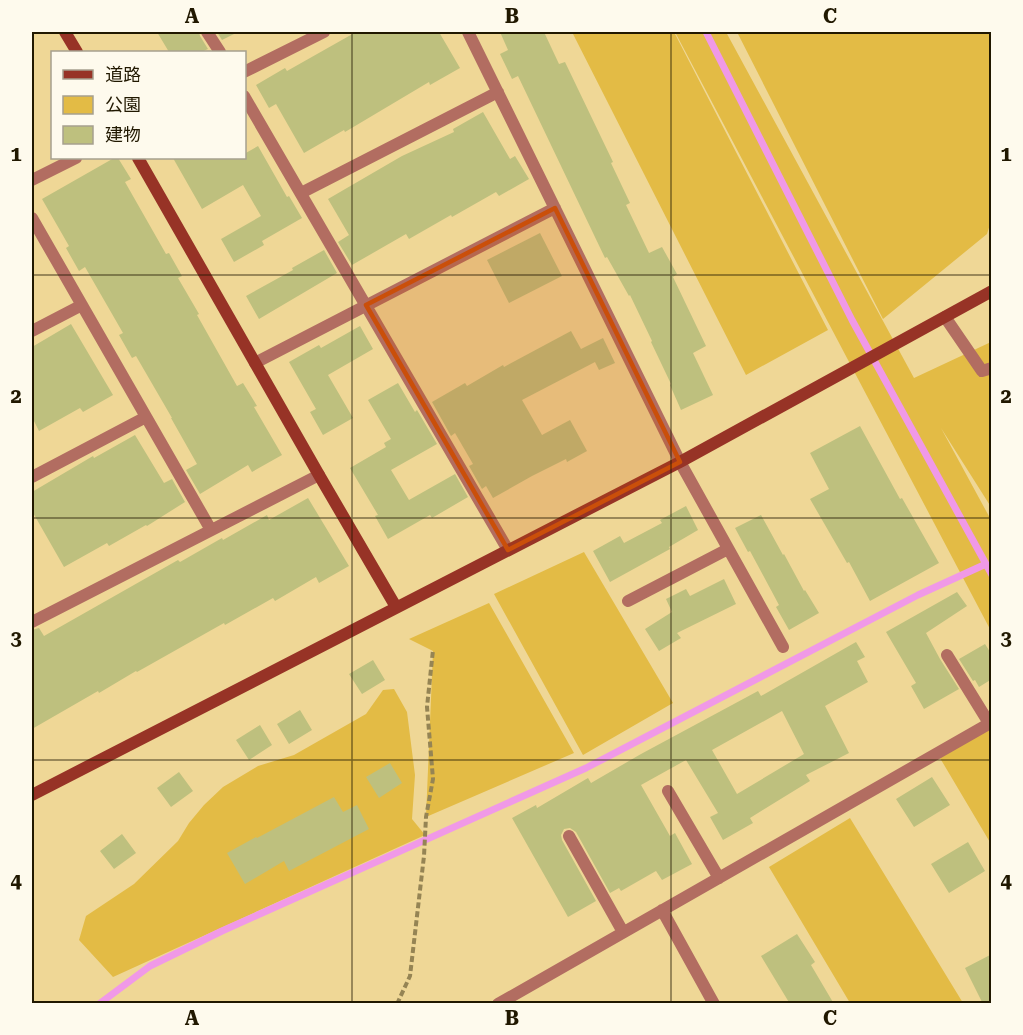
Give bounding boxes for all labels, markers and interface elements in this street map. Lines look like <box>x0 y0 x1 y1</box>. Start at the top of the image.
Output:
text: A <box>185 4 200 28</box>
text: B <box>505 4 519 28</box>
text: C <box>823 4 837 28</box>
legend <box>51 51 246 159</box>
text: 道路 <box>105 64 141 85</box>
text: 公園 <box>105 94 141 115</box>
text: 建物 <box>105 124 141 145</box>
text: 1 <box>10 142 22 166</box>
text: 1 <box>1000 142 1012 166</box>
text: 2 <box>10 384 22 408</box>
text: 2 <box>1000 384 1012 408</box>
text: 3 <box>10 626 22 650</box>
text: 3 <box>1000 626 1012 650</box>
text: 4 <box>10 869 22 893</box>
text: 4 <box>1000 869 1012 893</box>
text: A <box>185 1006 200 1030</box>
text: B <box>505 1006 519 1030</box>
text: C <box>823 1006 837 1030</box>

